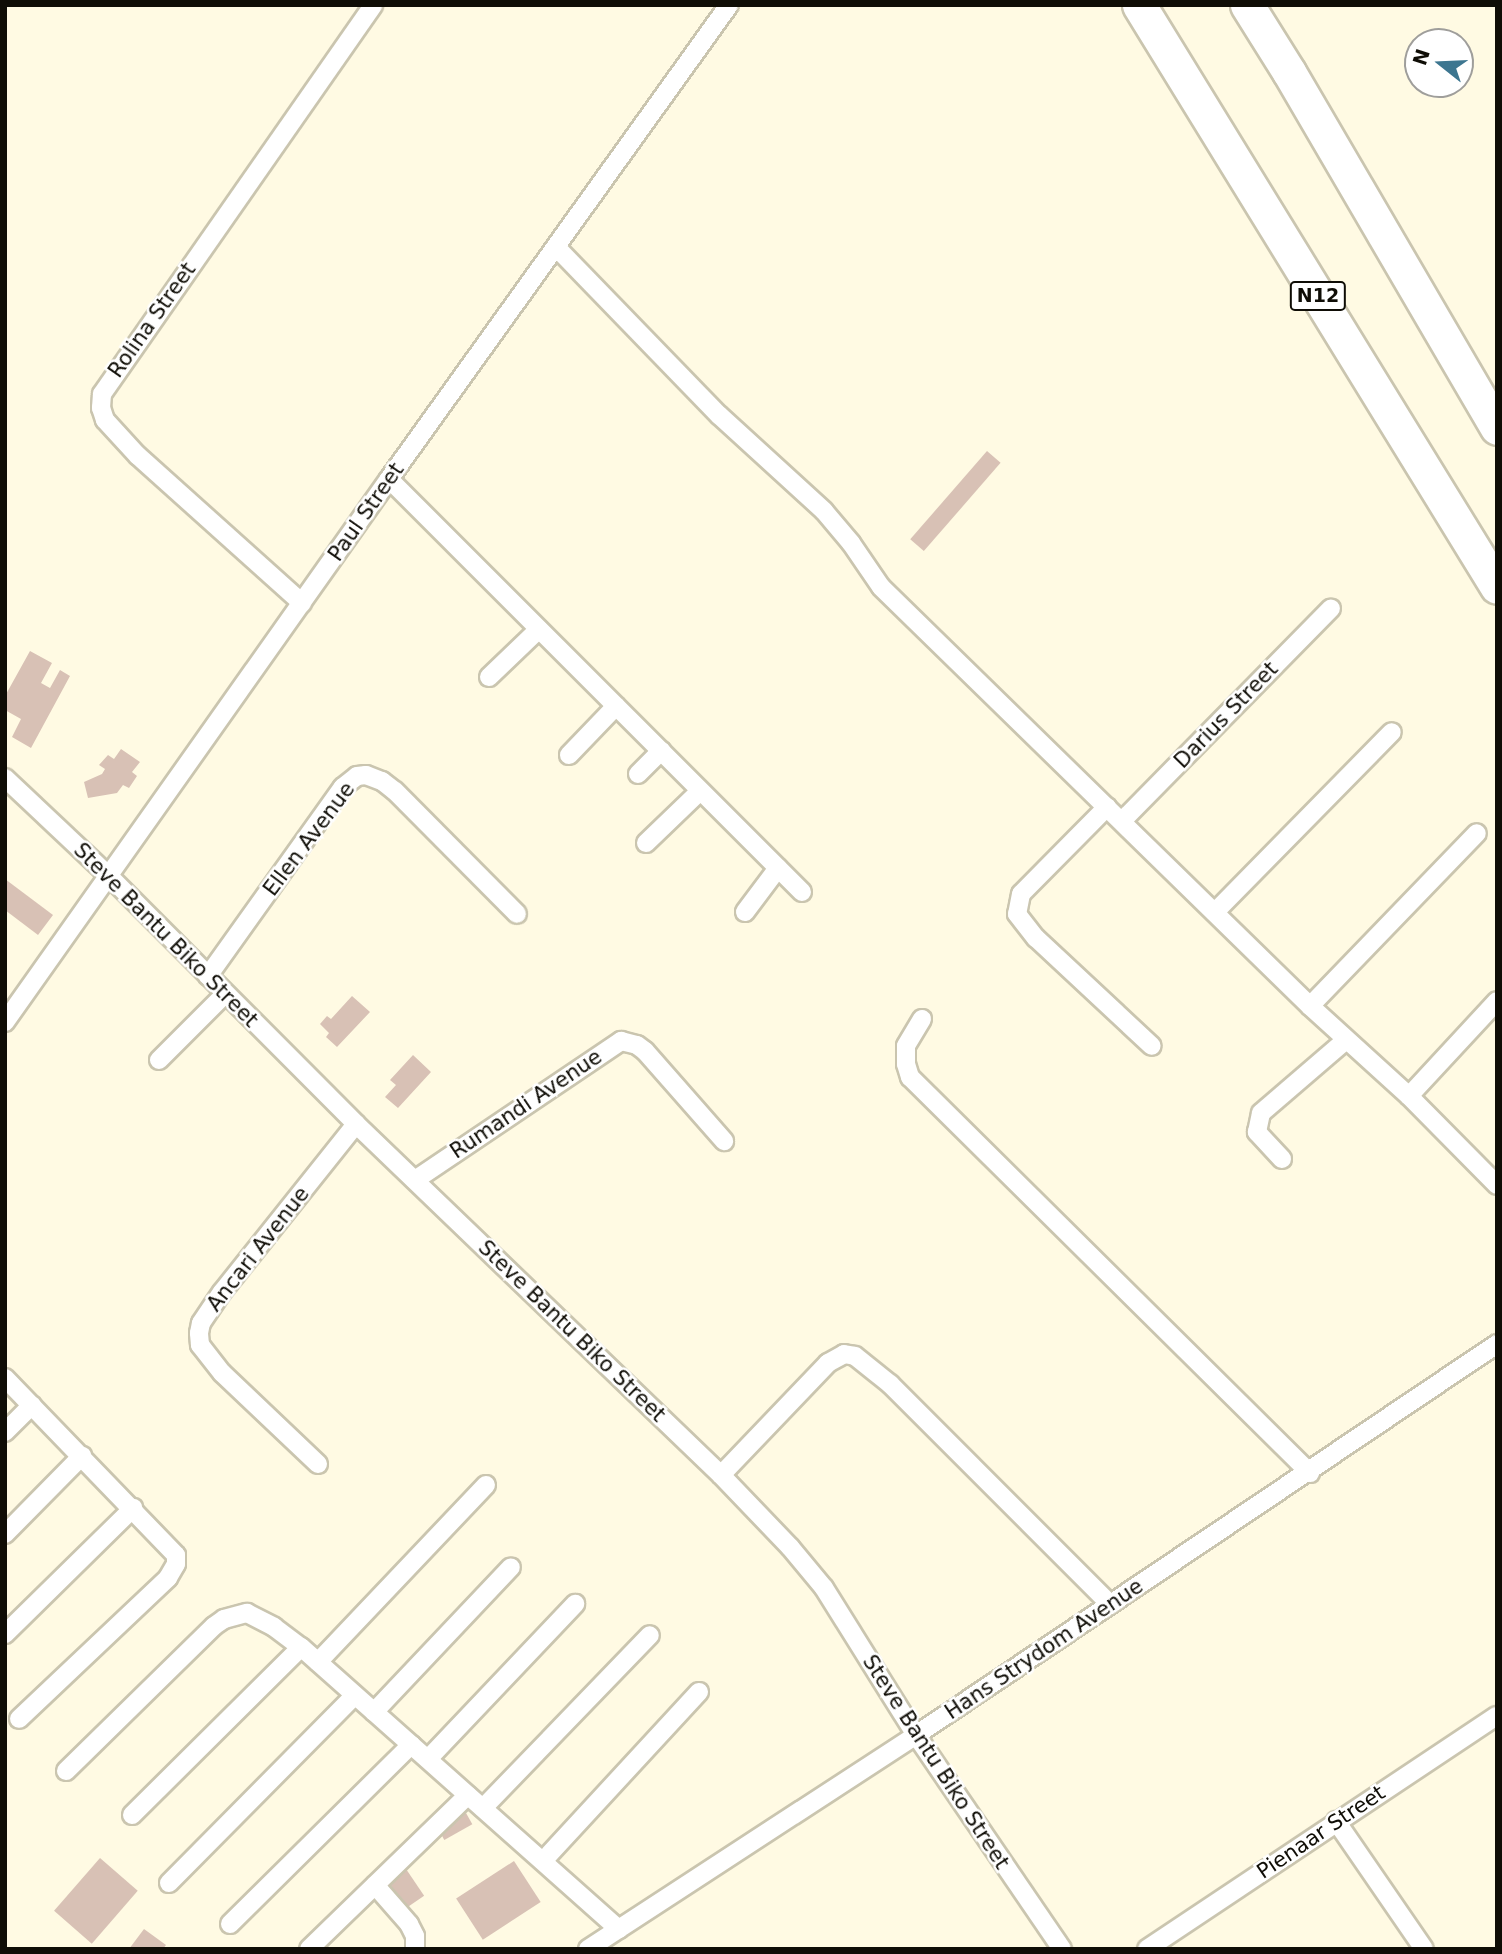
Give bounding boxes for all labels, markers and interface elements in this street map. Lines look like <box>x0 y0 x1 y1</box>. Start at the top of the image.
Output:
north arrow <box>1404 28 1474 98</box>
text: N <box>1408 46 1434 68</box>
street label: Rolina Street <box>103 258 201 382</box>
road number: N12 <box>1288 280 1348 312</box>
street label: Paul Street <box>323 458 409 566</box>
street label: Darius Street <box>1169 657 1283 773</box>
street label: Ellen Avenue <box>258 777 360 901</box>
street label: Steve Bantu Biko Street <box>69 838 263 1032</box>
street label: Rumandi Avenue <box>445 1044 607 1164</box>
street label: Ancari Avenue <box>202 1182 314 1316</box>
street label: Steve Bantu Biko Street <box>473 1235 671 1427</box>
street label: Hans Strydom Avenue <box>940 1573 1148 1725</box>
street label: Steve Bantu Biko Street <box>857 1650 1015 1874</box>
street label: Pienaar Street <box>1252 1780 1390 1884</box>

